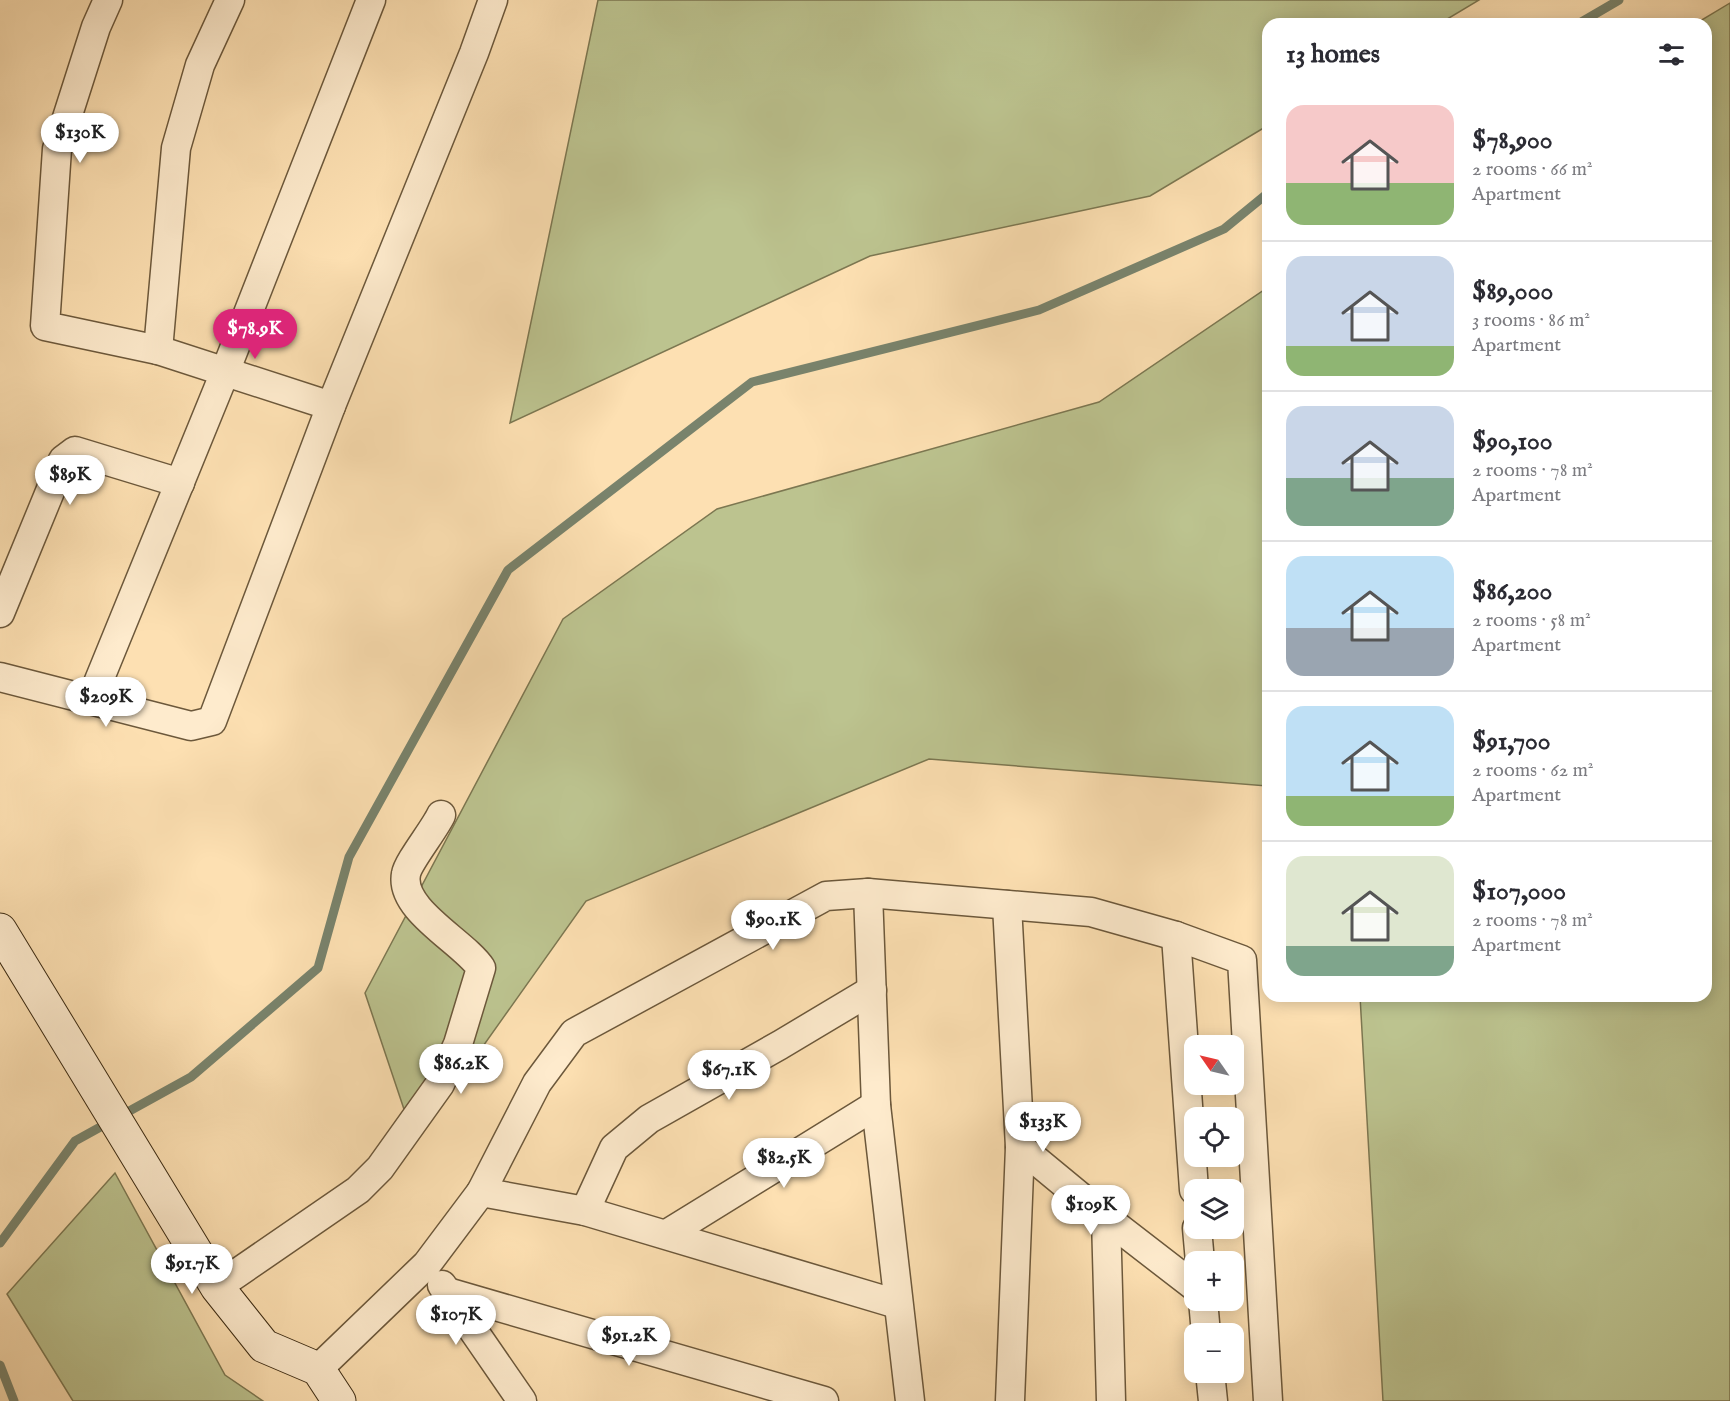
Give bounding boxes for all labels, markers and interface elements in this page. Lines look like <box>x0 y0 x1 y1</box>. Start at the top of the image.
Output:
text: 13 homes <box>1286 38 1380 71</box>
icon: filters <box>1655 38 1688 71</box>
pin: $130K <box>38 113 122 164</box>
text: $130K <box>55 120 105 145</box>
text: $78,900 <box>1472 124 1553 157</box>
icon: home <box>1334 129 1406 201</box>
text: 2 rooms · 66 m² <box>1472 157 1593 182</box>
text: Apartment <box>1472 182 1561 207</box>
text: $89,000 <box>1472 275 1553 308</box>
icon: home <box>1334 280 1406 352</box>
text: 3 rooms · 86 m² <box>1472 308 1590 333</box>
pin: $78.9K <box>206 309 304 360</box>
text: $78.9K <box>227 316 283 341</box>
text: Apartment <box>1472 333 1561 358</box>
text: $90,100 <box>1472 425 1553 458</box>
icon: home <box>1334 430 1406 502</box>
pin: $89K <box>34 455 106 506</box>
text: 2 rooms · 78 m² <box>1472 458 1593 483</box>
text: $89K <box>49 462 91 487</box>
text: Apartment <box>1472 483 1561 508</box>
text: $86,200 <box>1472 575 1552 608</box>
icon: home <box>1334 580 1406 652</box>
text: 2 rooms · 58 m² <box>1472 608 1591 633</box>
text: Apartment <box>1472 633 1561 658</box>
pin: $209K <box>64 677 148 728</box>
text: $209K <box>79 684 133 709</box>
text: $91,700 <box>1472 725 1551 758</box>
icon: home <box>1334 730 1406 802</box>
text: 2 rooms · 62 m² <box>1472 758 1594 783</box>
text: Apartment <box>1472 783 1561 808</box>
text: $107,000 <box>1472 875 1566 908</box>
icon: home <box>1334 880 1406 952</box>
pin: $90.1K <box>724 900 822 951</box>
text: $90.1K <box>745 907 801 932</box>
text: 2 rooms · 78 m² <box>1472 908 1593 933</box>
text: Apartment <box>1472 933 1561 958</box>
north arrow <box>1184 1035 1244 1095</box>
map controls <box>1184 1035 1244 1383</box>
pin: $86.2K <box>412 1044 510 1095</box>
pin: $67.1K <box>680 1050 778 1101</box>
text: $86.2K <box>433 1051 489 1076</box>
text: $67.1K <box>701 1057 757 1082</box>
pin: $133K <box>1001 1102 1085 1153</box>
button: locate <box>1184 1107 1244 1167</box>
text: $133K <box>1019 1109 1067 1134</box>
pin: $82.5K <box>735 1138 833 1189</box>
text: $82.5K <box>757 1145 811 1170</box>
button: layers <box>1184 1179 1244 1239</box>
pin: $109K <box>1049 1185 1133 1236</box>
text: $109K <box>1065 1192 1117 1217</box>
pin: $91.7K <box>143 1244 241 1295</box>
text: $91.7K <box>165 1251 219 1276</box>
button: + <box>1184 1251 1244 1311</box>
pin: $107K <box>414 1295 498 1346</box>
text: $107K <box>430 1302 482 1327</box>
pin: $91.2K <box>580 1316 678 1367</box>
text: $91.2K <box>601 1323 657 1348</box>
button: − <box>1184 1323 1244 1383</box>

